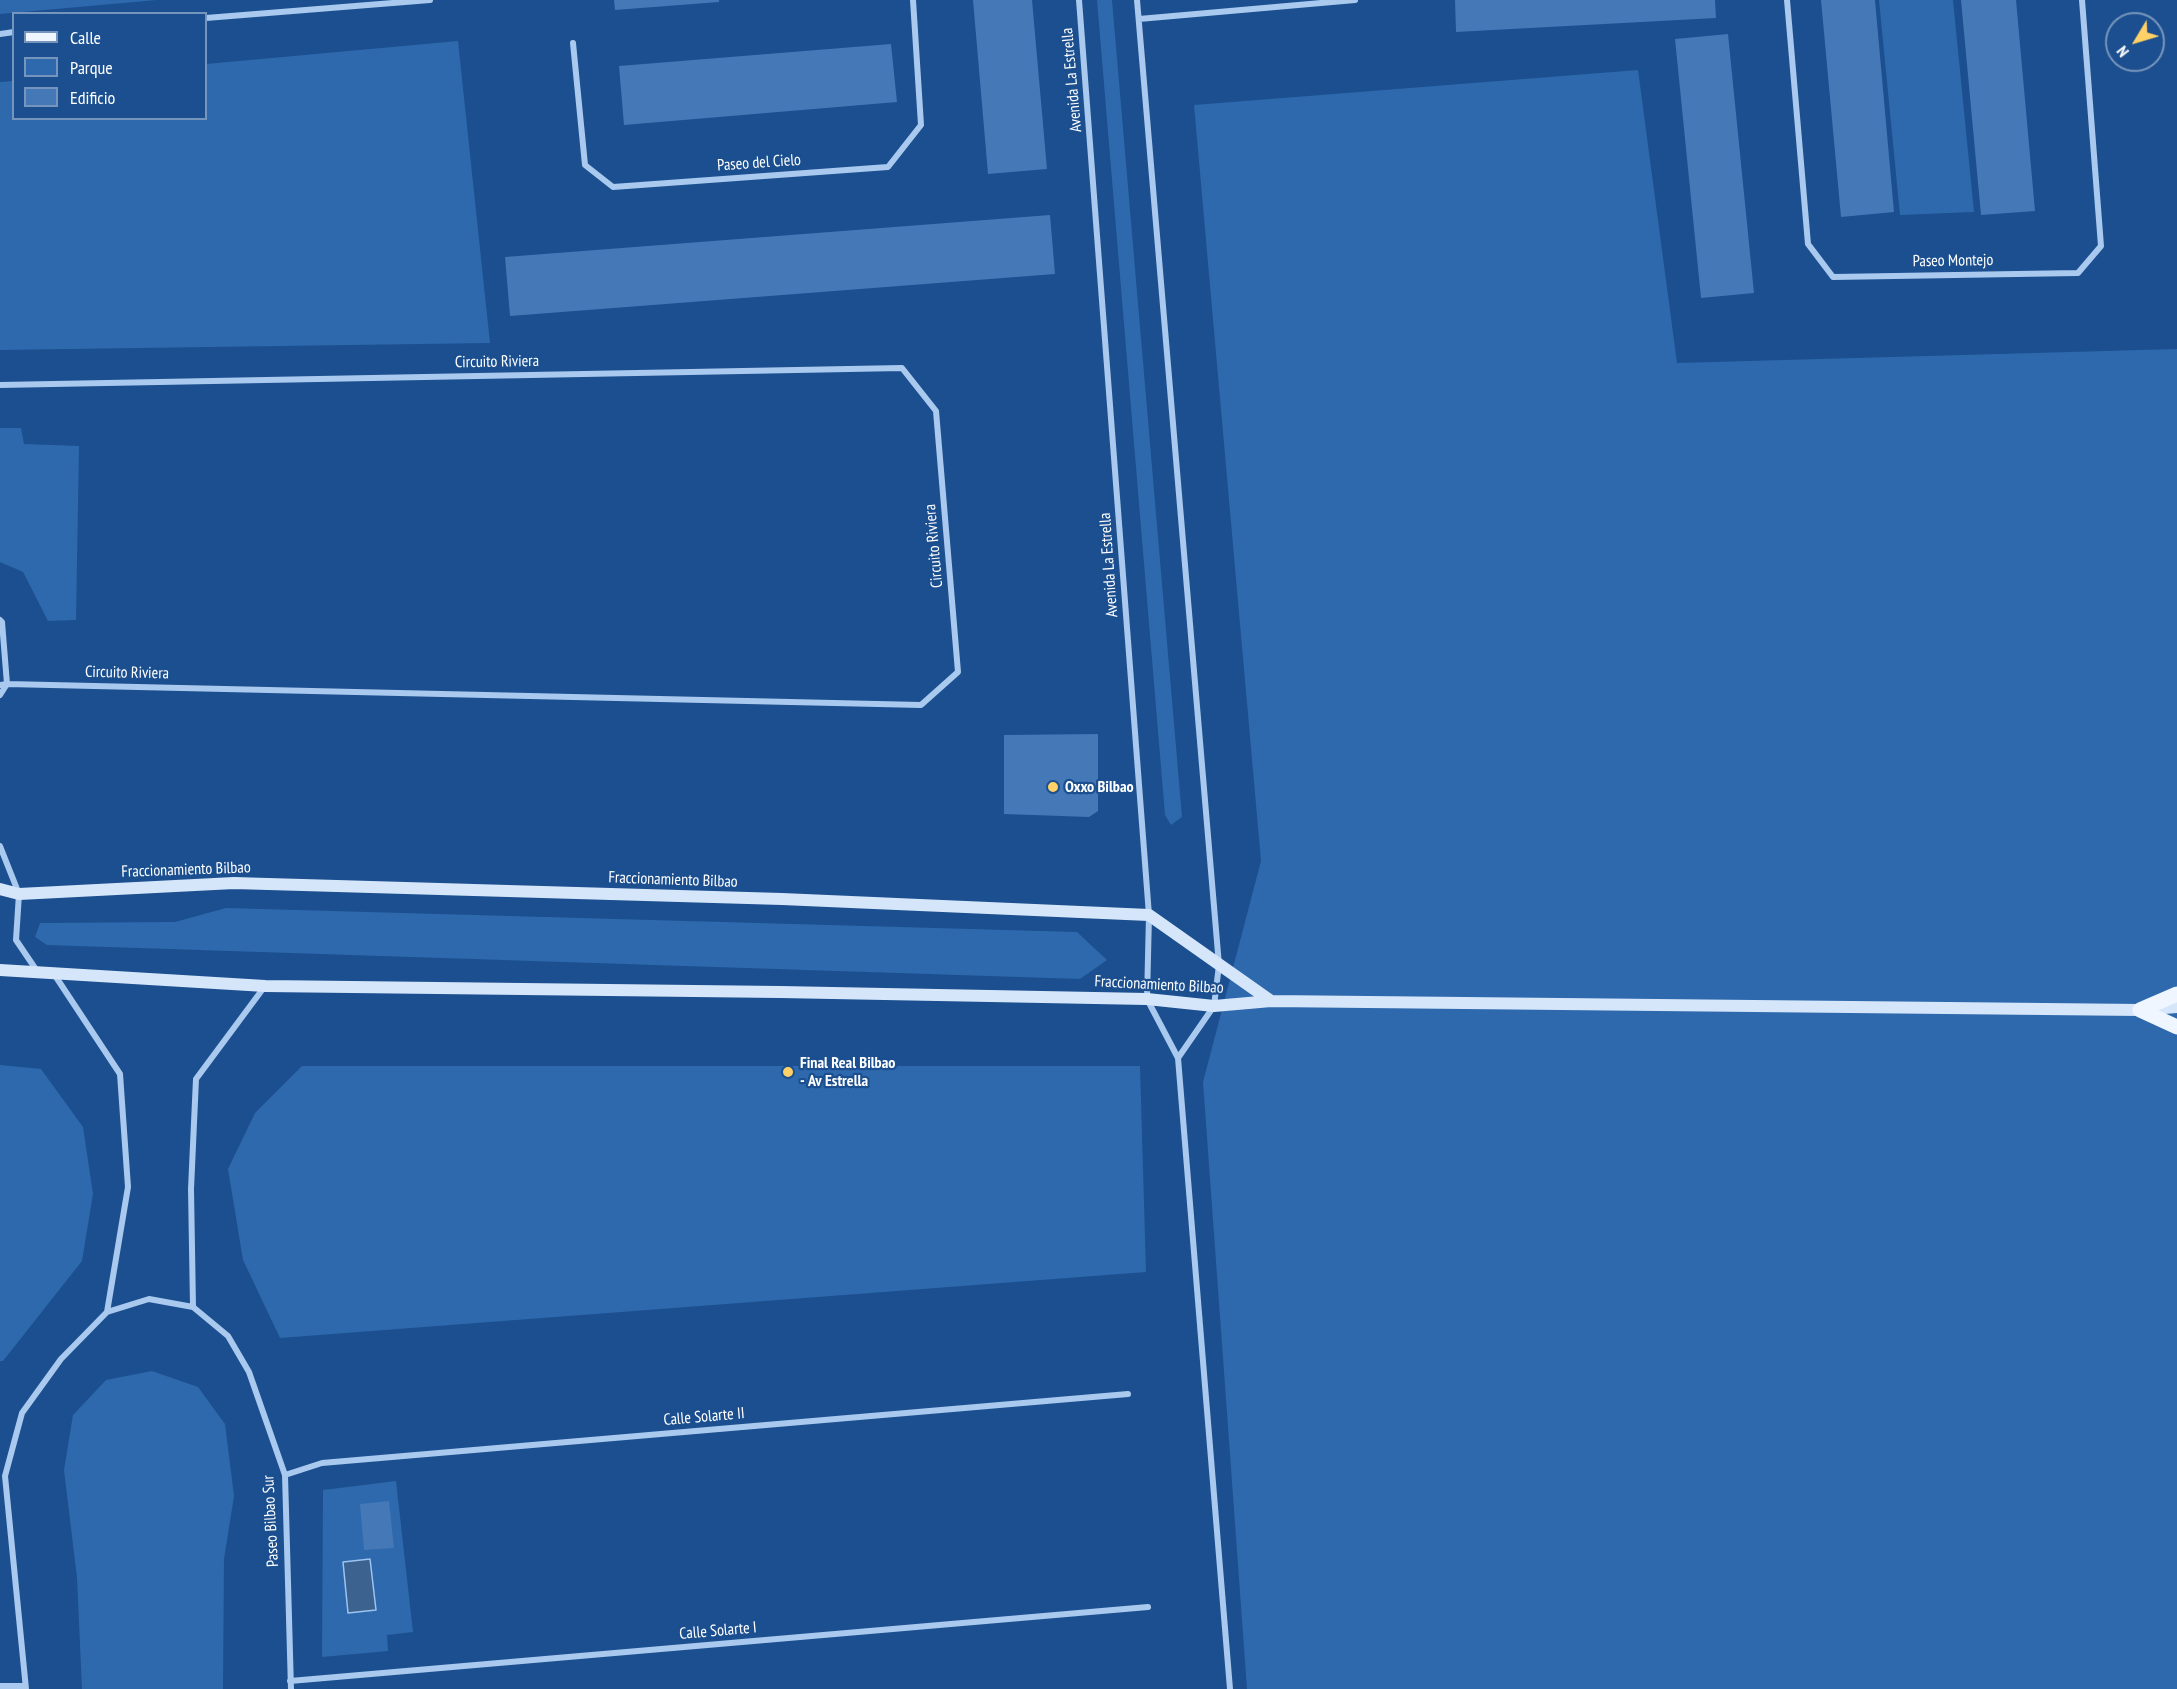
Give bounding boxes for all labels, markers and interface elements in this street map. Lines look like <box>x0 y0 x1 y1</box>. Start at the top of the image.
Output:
legend <box>12 12 207 120</box>
north arrow <box>2105 12 2165 72</box>
text: Calle <box>70 26 101 49</box>
street label: Avenida La Estrella <box>1058 27 1086 133</box>
text: N <box>2112 42 2133 61</box>
text: Parque <box>70 56 113 79</box>
text: Edificio <box>70 86 115 109</box>
street label: Paseo del Cielo <box>716 150 802 176</box>
street label: Paseo Montejo <box>1912 251 1994 271</box>
street label: Circuito Riviera <box>455 352 539 372</box>
street label: Circuito Riviera <box>921 503 947 589</box>
street label: Avenida La Estrella <box>1096 512 1122 618</box>
street label: Circuito Riviera <box>85 663 169 683</box>
place label: Oxxo Bilbao <box>1065 777 1134 797</box>
marker: Oxxo Bilbao <box>1046 780 1060 794</box>
street label: Fraccionamiento Bilbao <box>121 858 251 882</box>
street label: Fraccionamiento Bilbao <box>608 868 738 892</box>
street label: Fraccionamiento Bilbao <box>1094 972 1224 998</box>
place label: Final Real Bilbao - Av Estrella <box>800 1053 895 1091</box>
marker: Final Real Bilbao - Av Estrella <box>781 1065 795 1079</box>
street label: Calle Solarte II <box>663 1404 745 1430</box>
street label: Paseo Bilbao Sur <box>259 1475 283 1567</box>
street label: Calle Solarte I <box>678 1618 758 1644</box>

